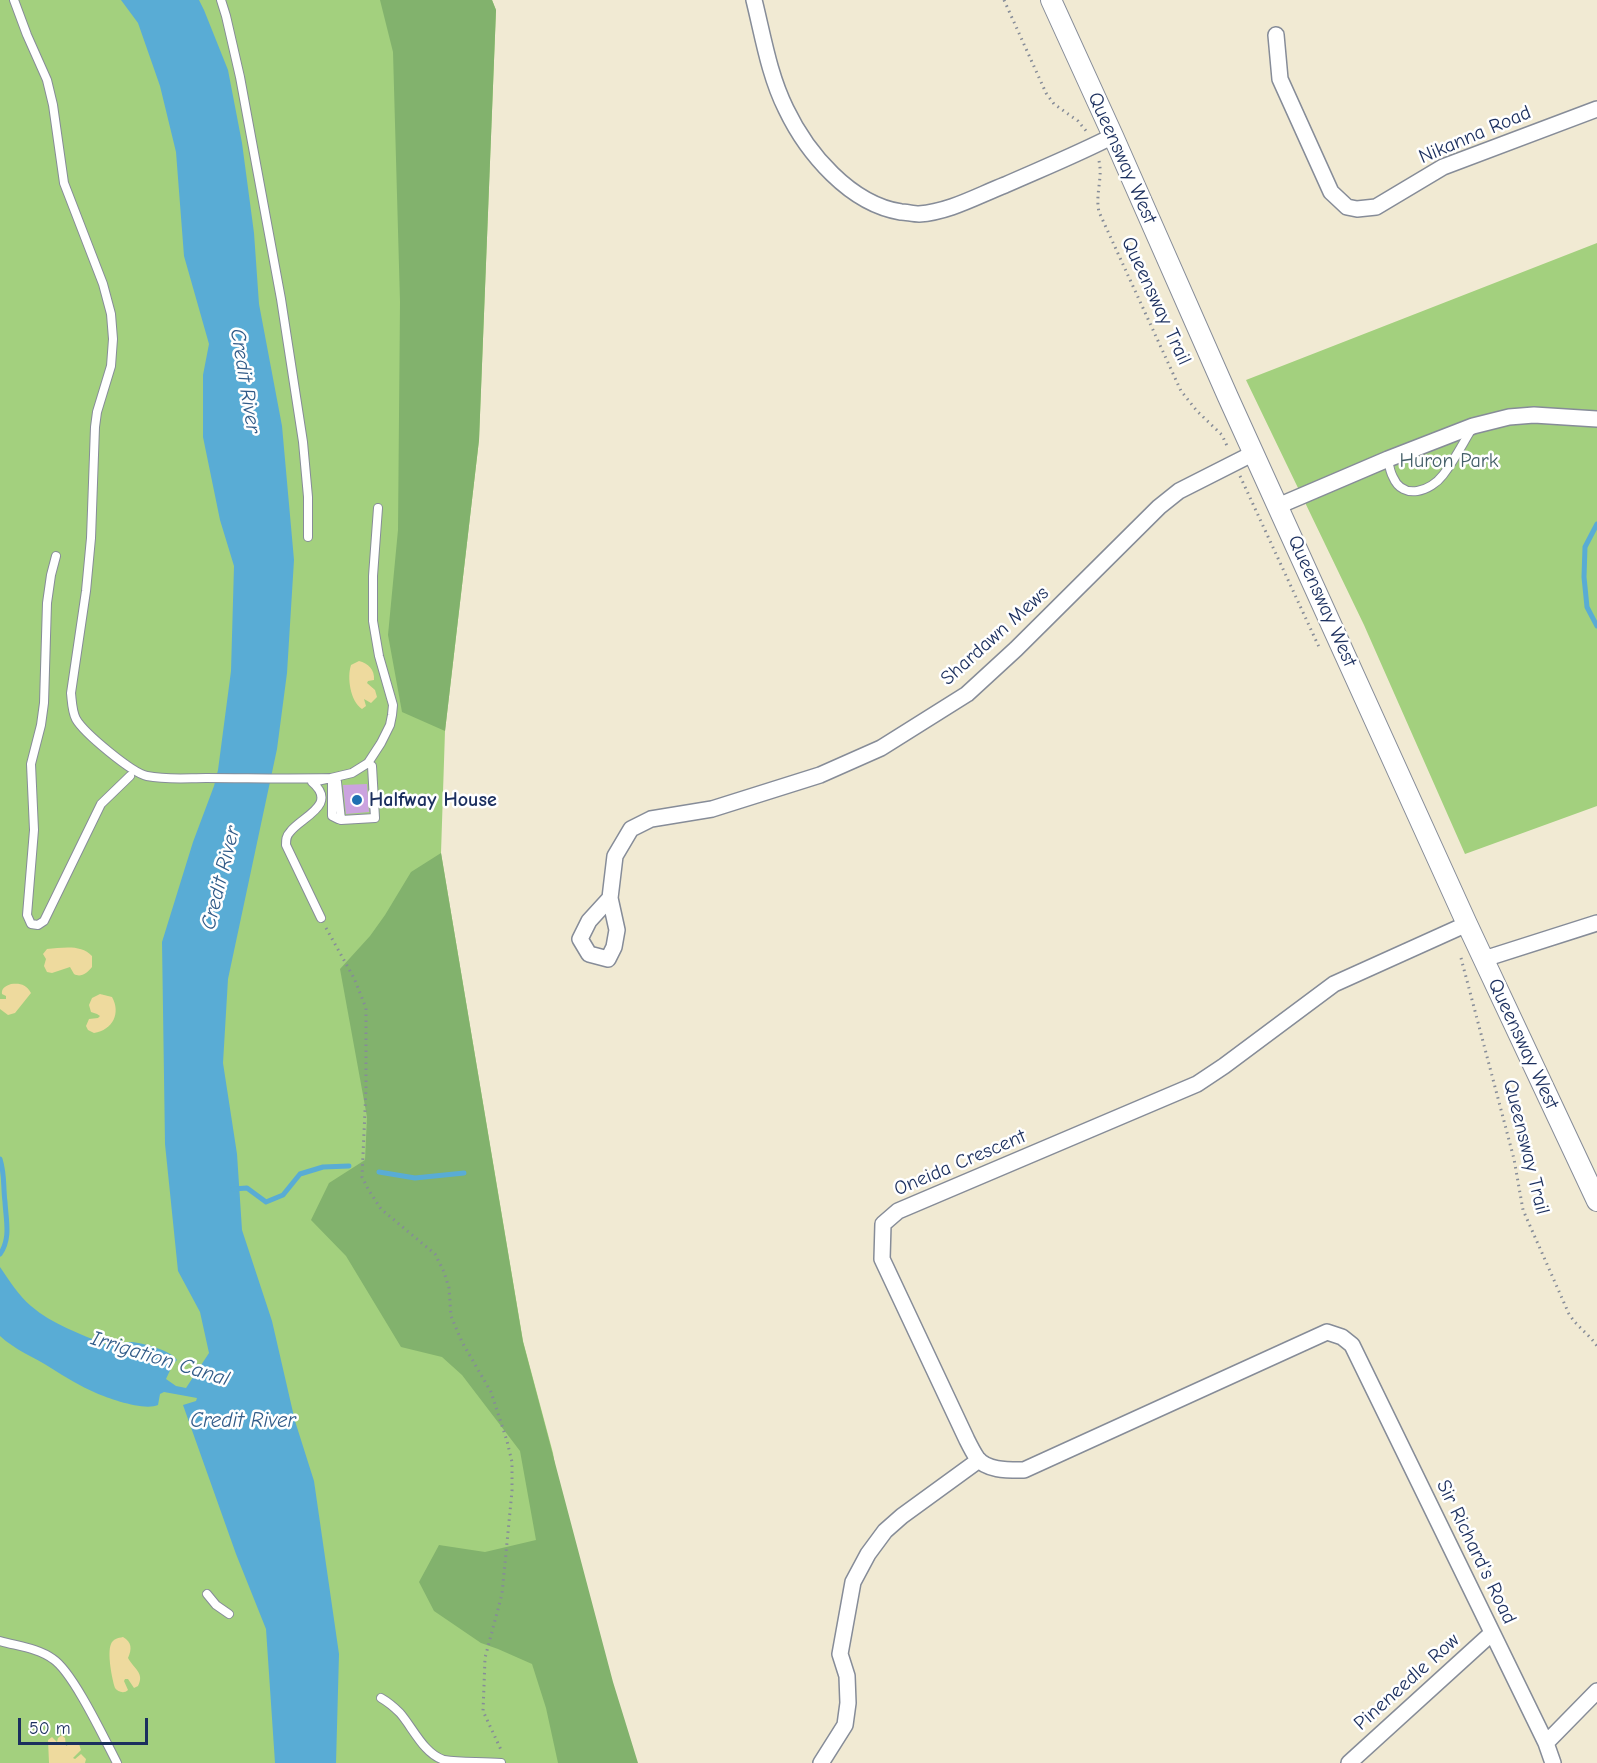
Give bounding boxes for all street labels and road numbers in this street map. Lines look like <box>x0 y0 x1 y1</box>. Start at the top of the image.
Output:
street label: Queensway West <box>1082 89 1162 227</box>
street label: Nikanna Road <box>1415 101 1535 169</box>
street label: Queensway Trail <box>1116 233 1196 369</box>
street label: Queensway West <box>1282 532 1362 670</box>
street label: Shardawn Mews <box>936 581 1054 691</box>
street label: Queensway West <box>1482 975 1564 1113</box>
street label: Queensway Trail <box>1498 1077 1554 1217</box>
street label: Oneida Crescent <box>891 1124 1029 1202</box>
street label: Sir Richard's Road <box>1431 1476 1521 1628</box>
street label: Pineneedle Row <box>1349 1628 1465 1736</box>

